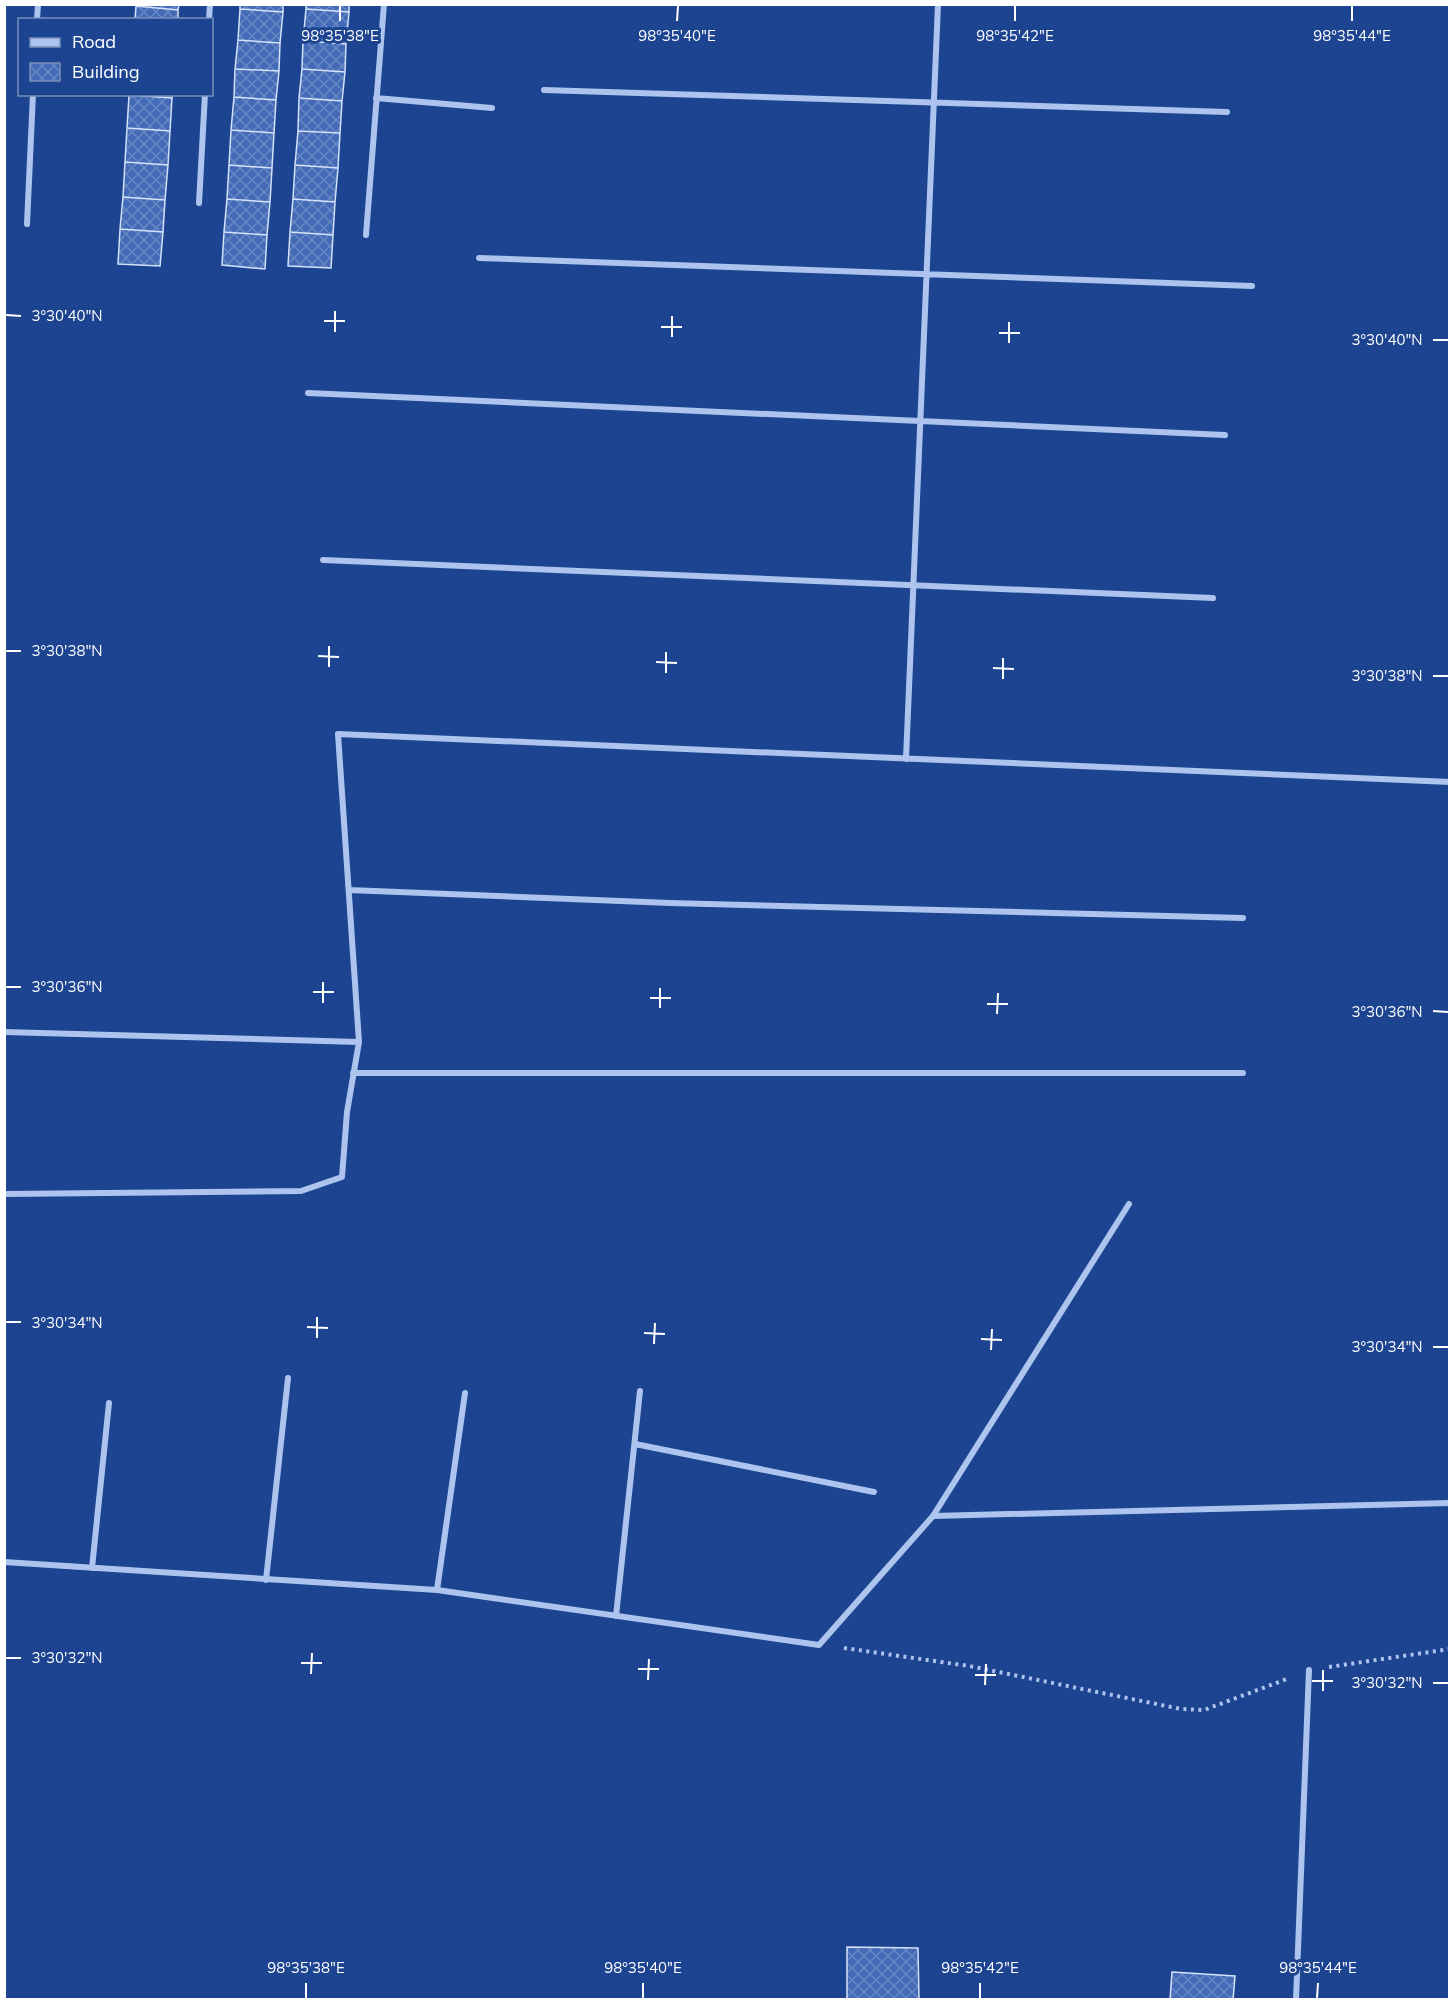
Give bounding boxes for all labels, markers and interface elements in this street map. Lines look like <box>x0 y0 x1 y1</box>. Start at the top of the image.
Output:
legend <box>18 18 213 96</box>
text: 98°35'38"E <box>301 26 379 45</box>
text: 98°35'40"E <box>638 26 716 45</box>
text: 98°35'42"E <box>976 26 1054 45</box>
text: 98°35'44"E <box>1313 26 1391 45</box>
text: Road <box>72 30 116 53</box>
text: Building <box>72 60 140 83</box>
text: 3°30'40"N <box>32 306 102 325</box>
text: 3°30'40"N <box>1352 330 1422 349</box>
text: 3°30'38"N <box>32 641 102 660</box>
text: 3°30'38"N <box>1352 666 1422 685</box>
text: 3°30'36"N <box>32 977 102 996</box>
text: 3°30'36"N <box>1352 1002 1422 1021</box>
text: 3°30'34"N <box>32 1313 102 1332</box>
text: 3°30'34"N <box>1352 1337 1422 1356</box>
text: 3°30'32"N <box>32 1648 102 1667</box>
text: 3°30'32"N <box>1352 1673 1422 1692</box>
text: 98°35'38"E <box>267 1958 345 1977</box>
text: 98°35'40"E <box>604 1958 682 1977</box>
text: 98°35'42"E <box>941 1958 1019 1977</box>
text: 98°35'44"E <box>1279 1958 1357 1977</box>

